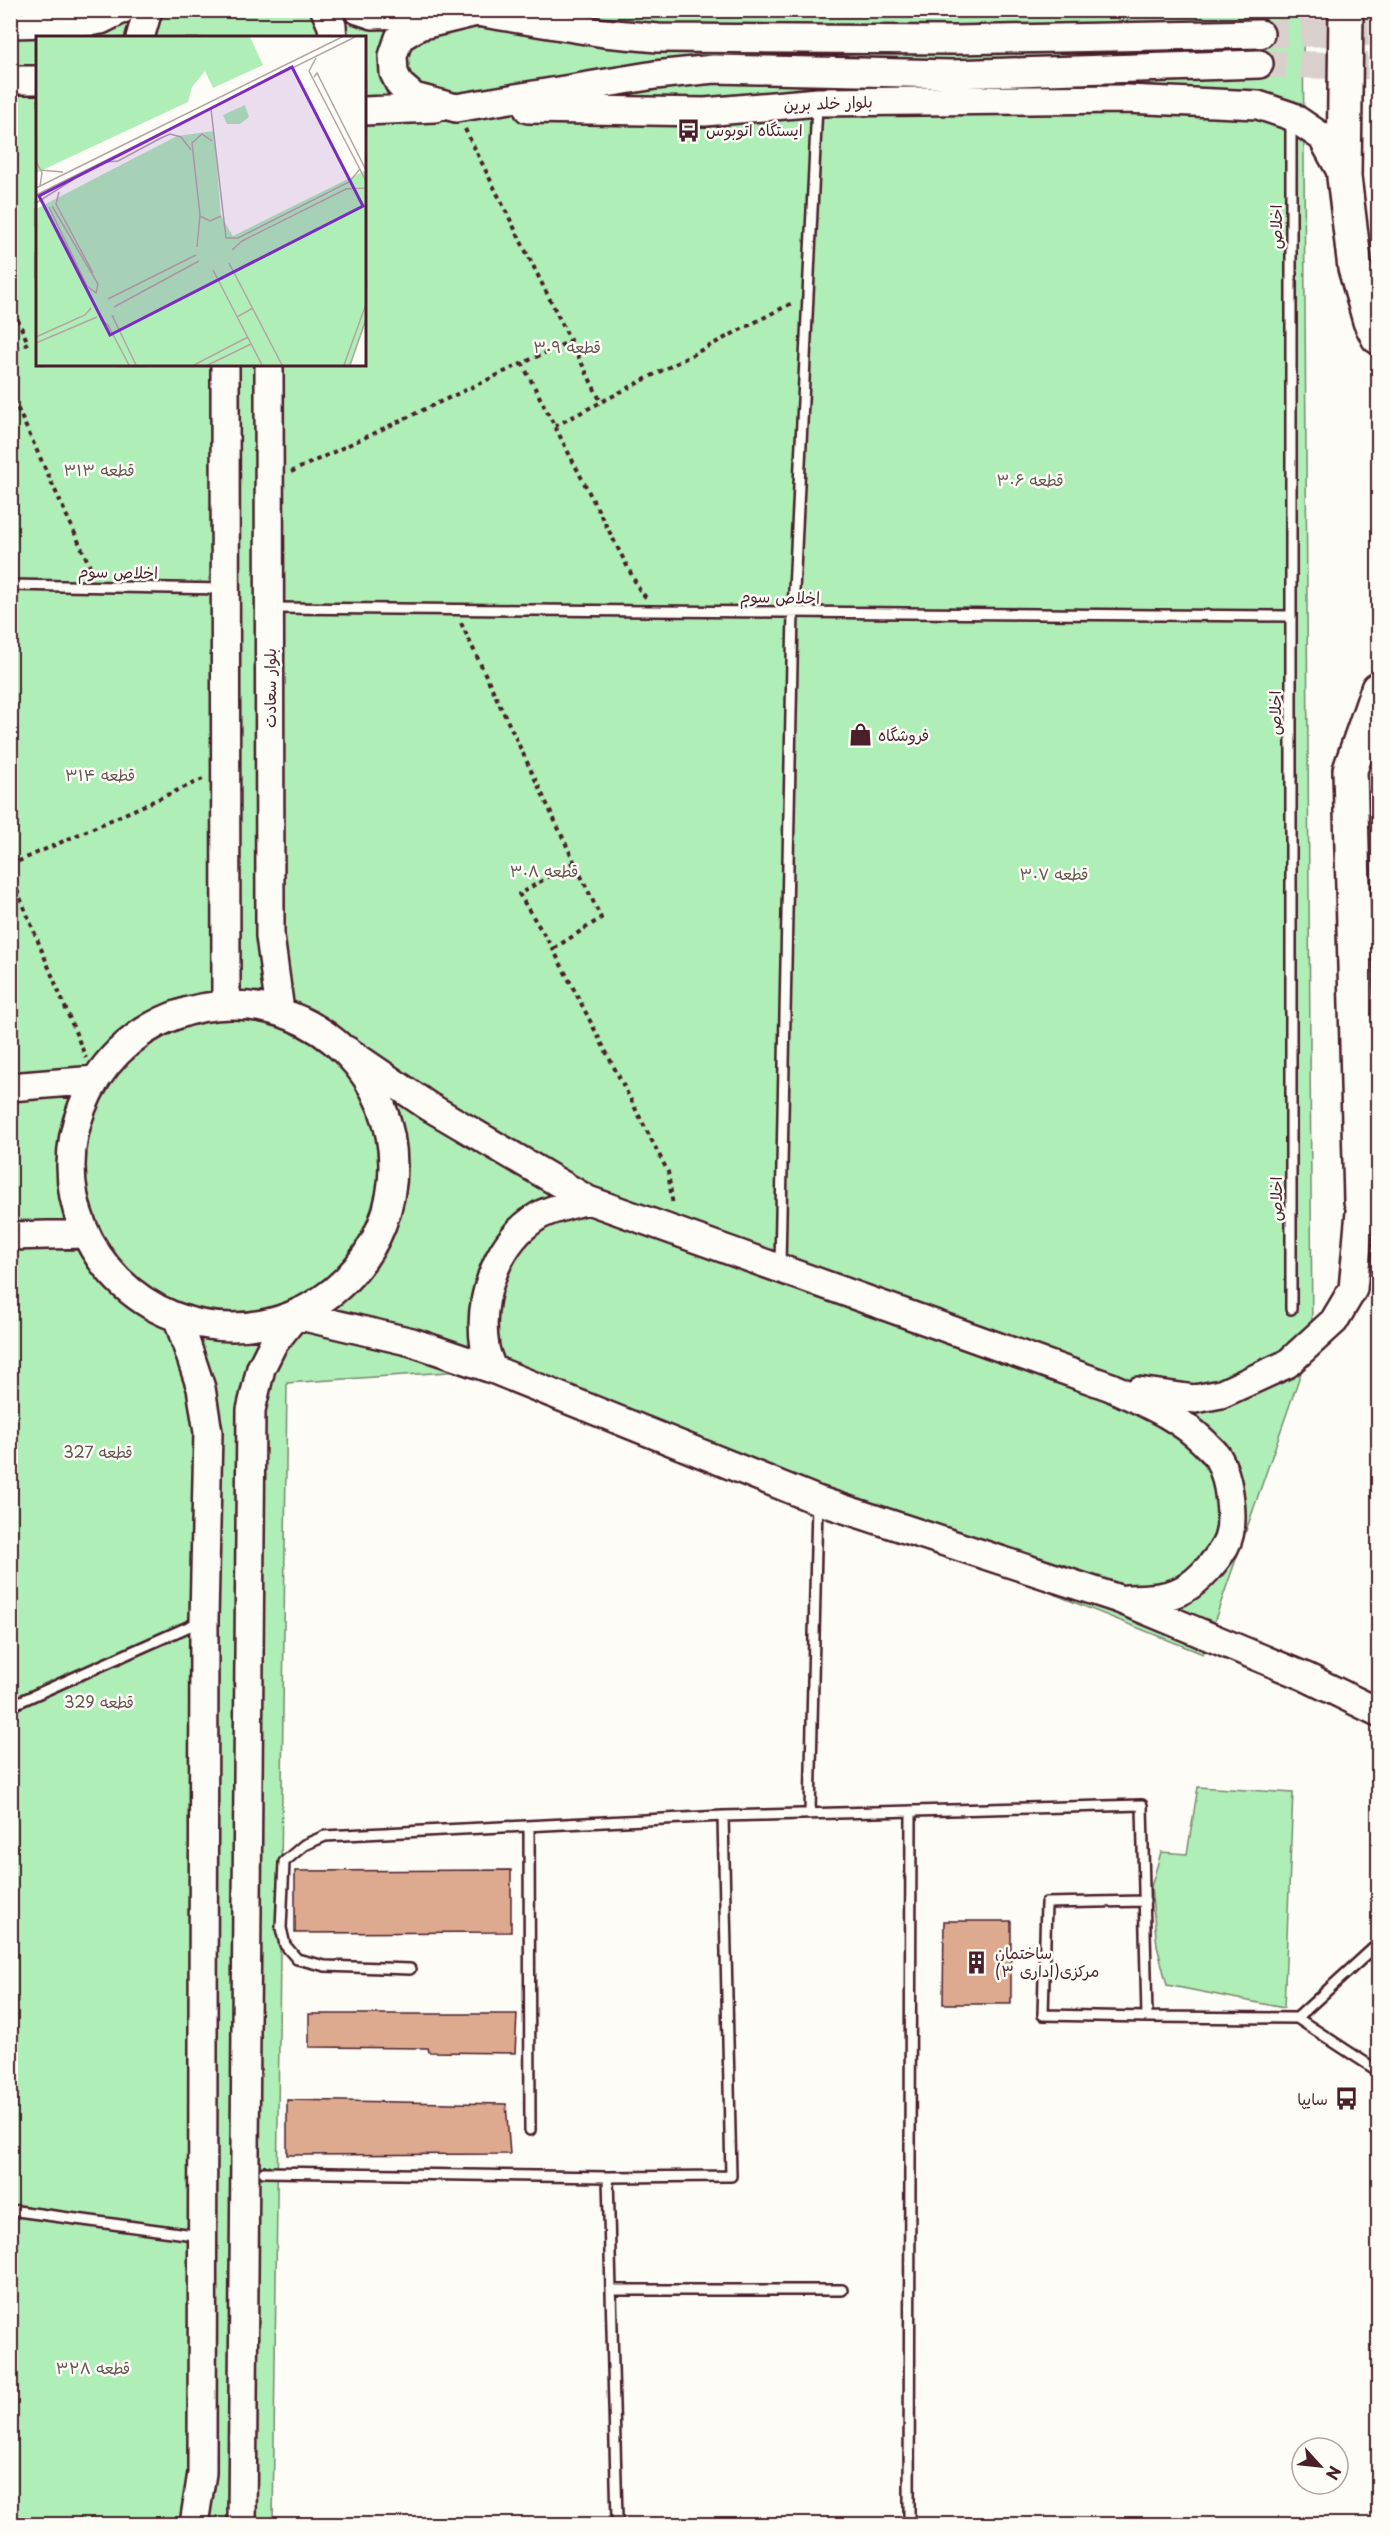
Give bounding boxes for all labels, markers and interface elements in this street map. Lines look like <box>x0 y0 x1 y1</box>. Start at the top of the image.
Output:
inset map <box>36 36 366 366</box>
street label: بلوار خلد برین <box>783 88 873 116</box>
bus stop icon: ایستگاه اتوبوس <box>675 117 701 143</box>
place label: ایستگاه اتوبوس <box>706 117 803 141</box>
street label: اخلاص <box>1263 205 1287 249</box>
park label: قطعه ۳۰۹ <box>533 334 601 358</box>
park label: قطعه ۳۱۳ <box>63 457 135 481</box>
park label: قطعه ۳۰۶ <box>996 467 1064 491</box>
street label: اخلاص سوم <box>78 558 158 586</box>
street label: اخلاص سوم <box>740 583 820 611</box>
street label: بلوار سعادت <box>257 648 281 728</box>
street label: اخلاص <box>1262 691 1286 735</box>
shop icon: فروشگاه <box>847 722 873 748</box>
place label: فروشگاه <box>878 722 929 746</box>
park label: قطعه ۳۱۴ <box>65 762 135 786</box>
park label: قطعه ۳۰۸ <box>510 858 578 882</box>
park label: قطعه ۳۰۷ <box>1020 861 1088 885</box>
street label: اخلاص <box>1263 1177 1287 1221</box>
park label: قطعه 327 <box>63 1439 133 1463</box>
park label: قطعه 329 <box>64 1689 134 1713</box>
place label: ساختمان مرکزی(اداری ۳) <box>995 1940 1099 1982</box>
building icon: ساختمان مرکزی(اداری ۳) <box>964 1949 990 1975</box>
place label: سایپا <box>1297 2086 1328 2110</box>
bus stop icon: سایپا <box>1333 2086 1359 2112</box>
park label: قطعه ۳۲۸ <box>56 2355 130 2379</box>
north arrow <box>1290 2436 1350 2496</box>
text: N <box>1321 2462 1348 2484</box>

